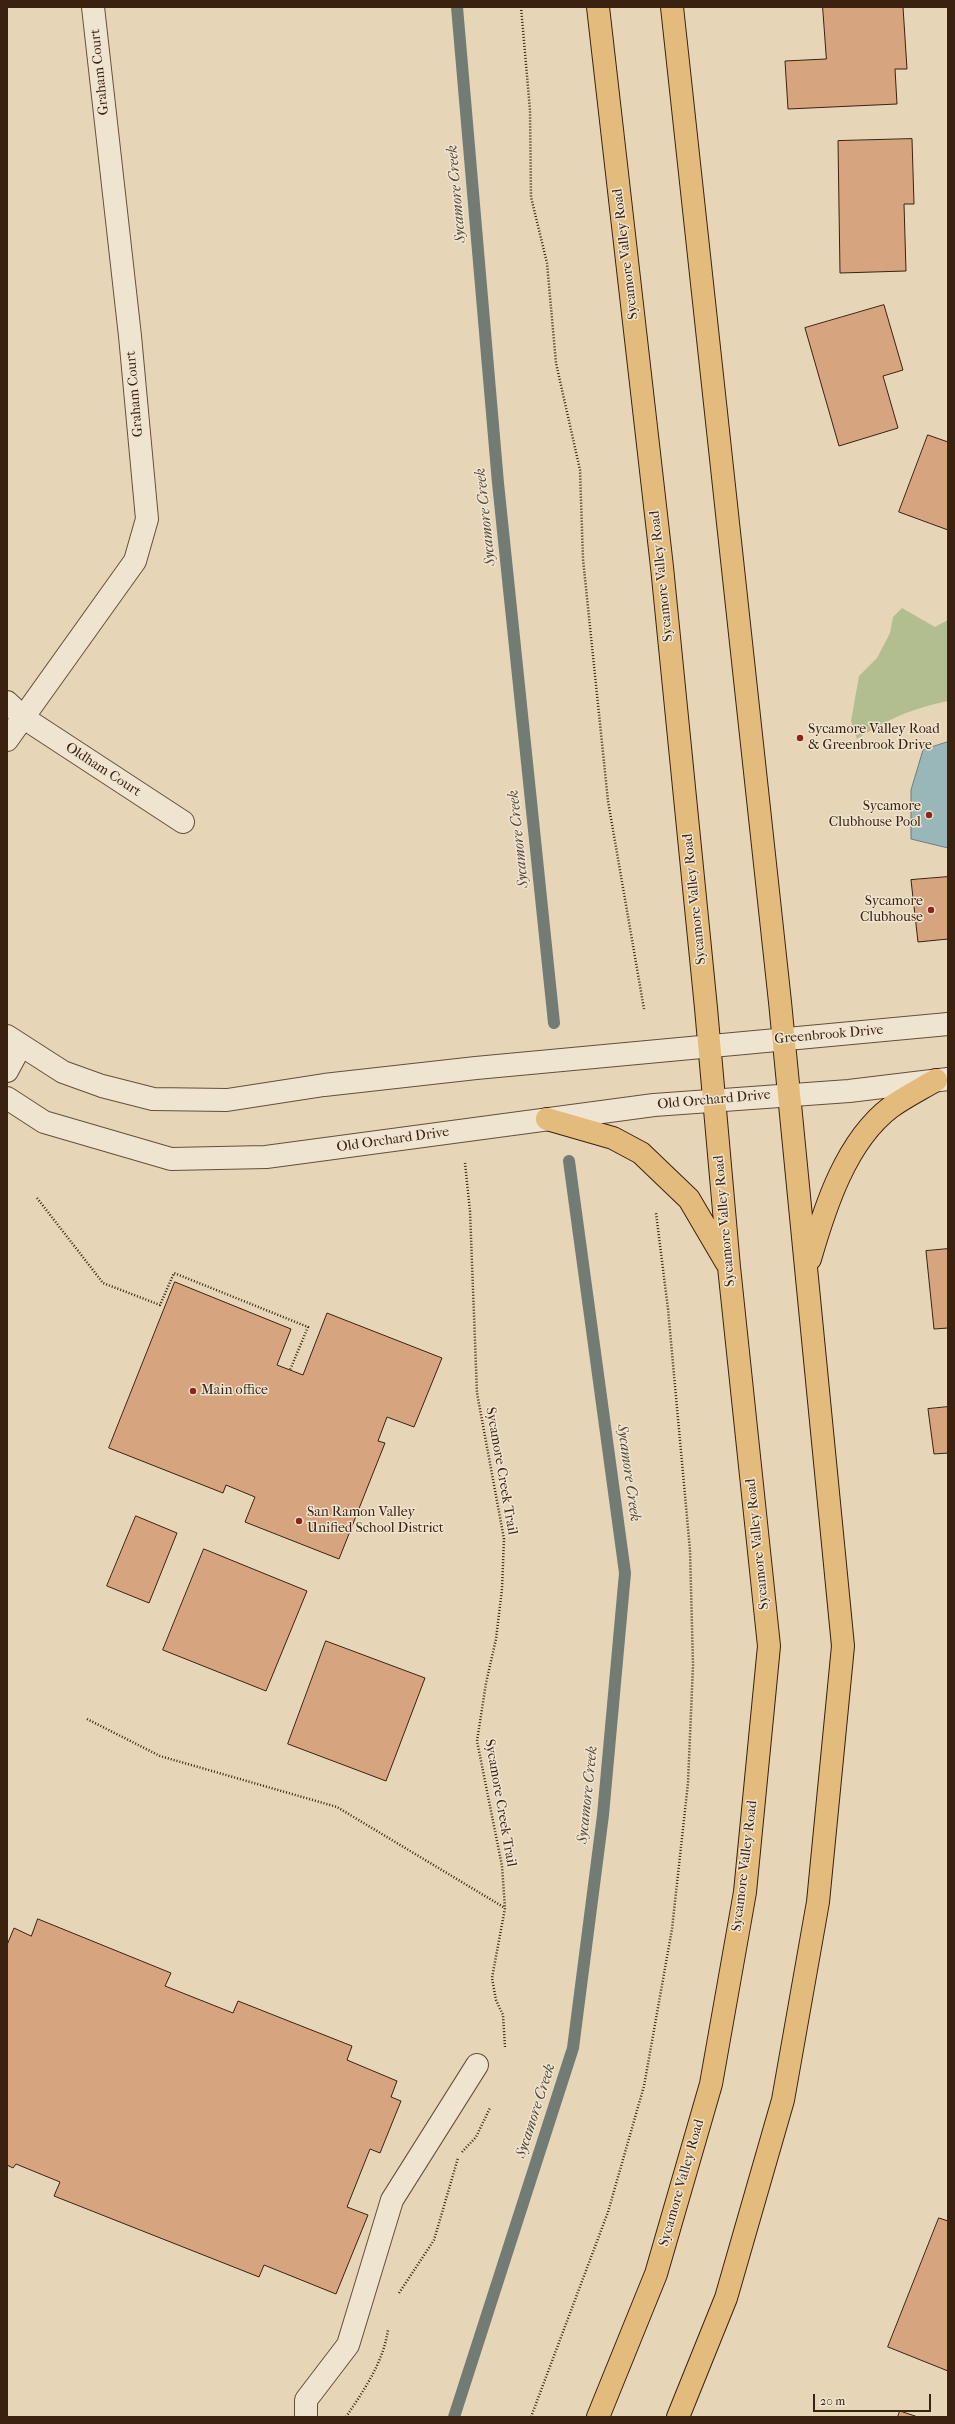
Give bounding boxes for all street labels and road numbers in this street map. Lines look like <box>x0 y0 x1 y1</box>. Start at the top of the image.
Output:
street label: Graham Court <box>87 28 113 116</box>
street label: Sycamore Valley Road <box>610 188 642 320</box>
street label: Graham Court <box>123 350 147 438</box>
street label: Sycamore Valley Road <box>647 510 677 642</box>
street label: Oldham Court <box>62 739 144 801</box>
street label: Sycamore Valley Road <box>680 833 710 965</box>
street label: Greenbrook Drive <box>774 1022 884 1048</box>
street label: Old Orchard Drive <box>657 1087 771 1113</box>
street label: Old Orchard Drive <box>336 1124 450 1156</box>
street label: Sycamore Valley Road <box>711 1155 739 1287</box>
street label: Sycamore Creek Trail <box>481 1406 521 1536</box>
street label: Sycamore Valley Road <box>743 1478 773 1610</box>
street label: Sycamore Creek Trail <box>480 1738 520 1868</box>
street label: Sycamore Valley Road <box>729 1800 761 1932</box>
street label: Sycamore Valley Road <box>656 2117 708 2249</box>

